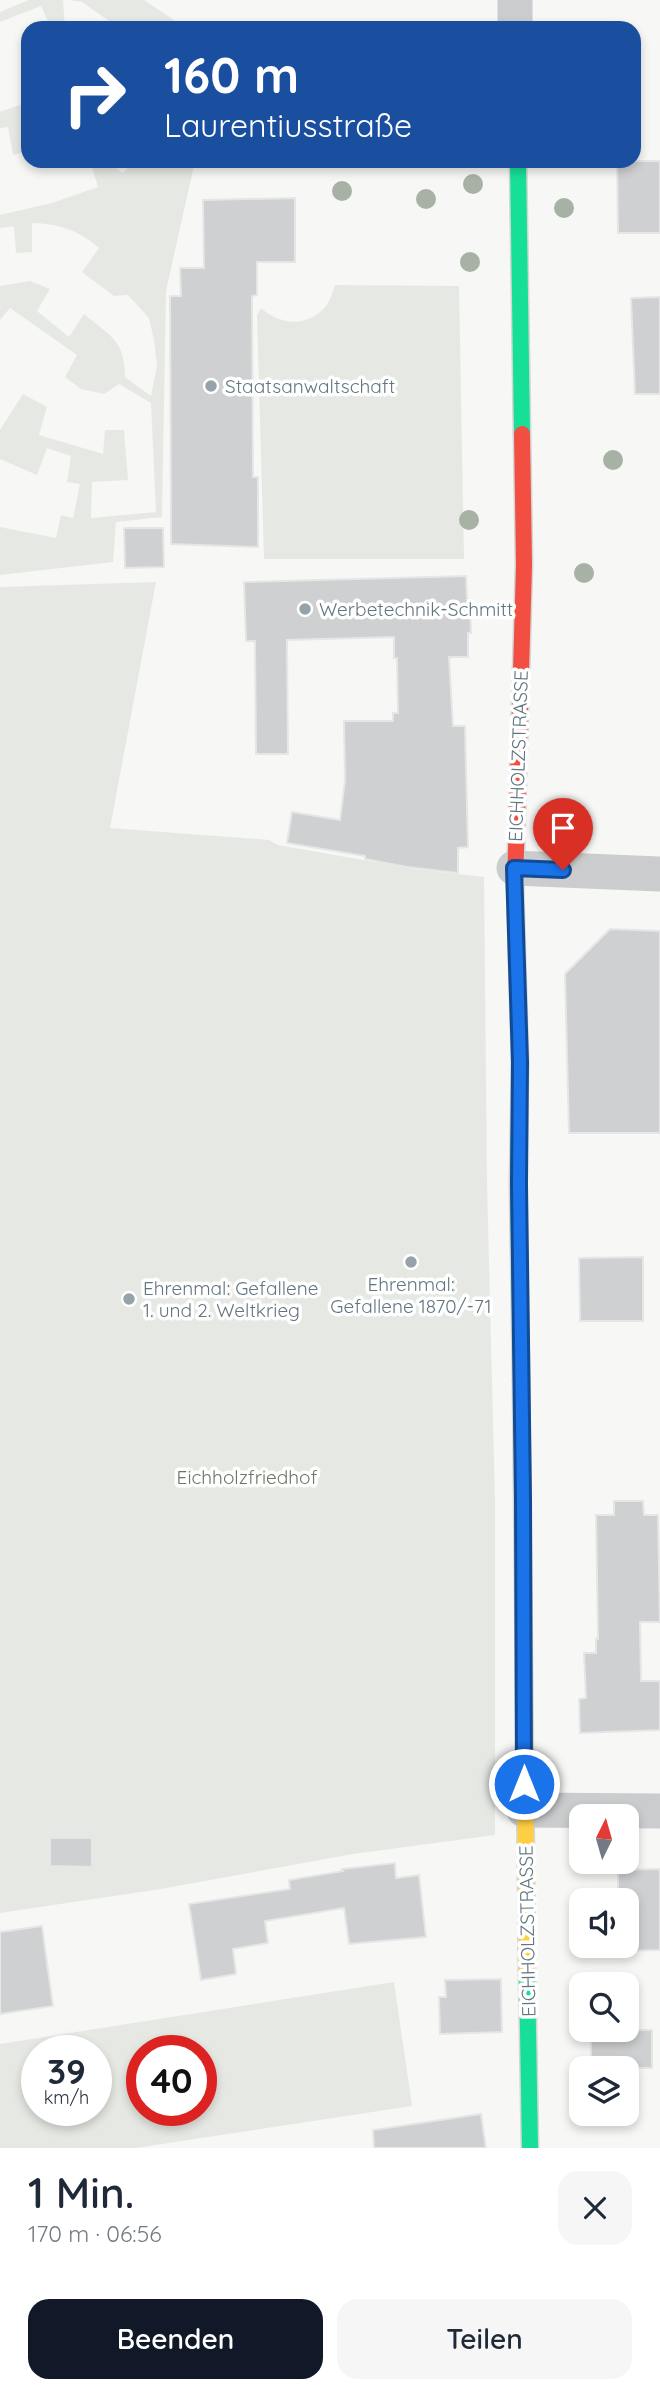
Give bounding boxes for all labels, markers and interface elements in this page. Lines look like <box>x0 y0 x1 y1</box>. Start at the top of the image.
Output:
text: 160 m <box>164 44 299 105</box>
icon: right <box>49 49 140 140</box>
text: Laurentiusstraße <box>164 105 412 145</box>
place label: Staatsanwaltschaft <box>225 374 395 398</box>
marker: Staatsanwaltschaft <box>203 378 219 394</box>
place label: Werbetechnik-Schmitt <box>319 597 513 621</box>
marker: Werbetechnik-Schmitt <box>297 601 313 617</box>
street label: EICHHOLZSTRASSE <box>503 670 533 842</box>
pin <box>533 798 593 870</box>
icon: arrive <box>544 809 582 847</box>
marker: Ehrenmal: Gefallene 1870/-71 <box>403 1254 419 1270</box>
place label: Ehrenmal: Gefallene 1870/-71 <box>330 1272 492 1318</box>
place label: Ehrenmal: Gefallene 1. und 2. Weltkrieg <box>143 1276 318 1322</box>
marker: Ehrenmal: Gefallene 1. und 2. Weltkrieg <box>121 1291 137 1307</box>
park label: Eichholzfriedhof <box>177 1465 318 1489</box>
position arrow <box>487 1747 561 1821</box>
north arrow <box>569 1804 639 1874</box>
map controls <box>569 1804 639 2126</box>
street label: EICHHOLZSTRASSE <box>514 1845 540 2017</box>
button: sound <box>569 1888 639 1958</box>
button: search <box>569 1972 639 2042</box>
speed limit sign: 40 <box>126 2035 217 2126</box>
text: 39 <box>47 2049 86 2093</box>
button: layers <box>569 2056 639 2126</box>
text: km/h <box>44 2086 89 2109</box>
text: 1 Min. <box>28 2166 134 2219</box>
button: close <box>558 2171 632 2245</box>
text: 170 m · 06:56 <box>28 2219 162 2248</box>
button: Beenden <box>28 2299 323 2379</box>
button: Teilen <box>337 2299 632 2379</box>

